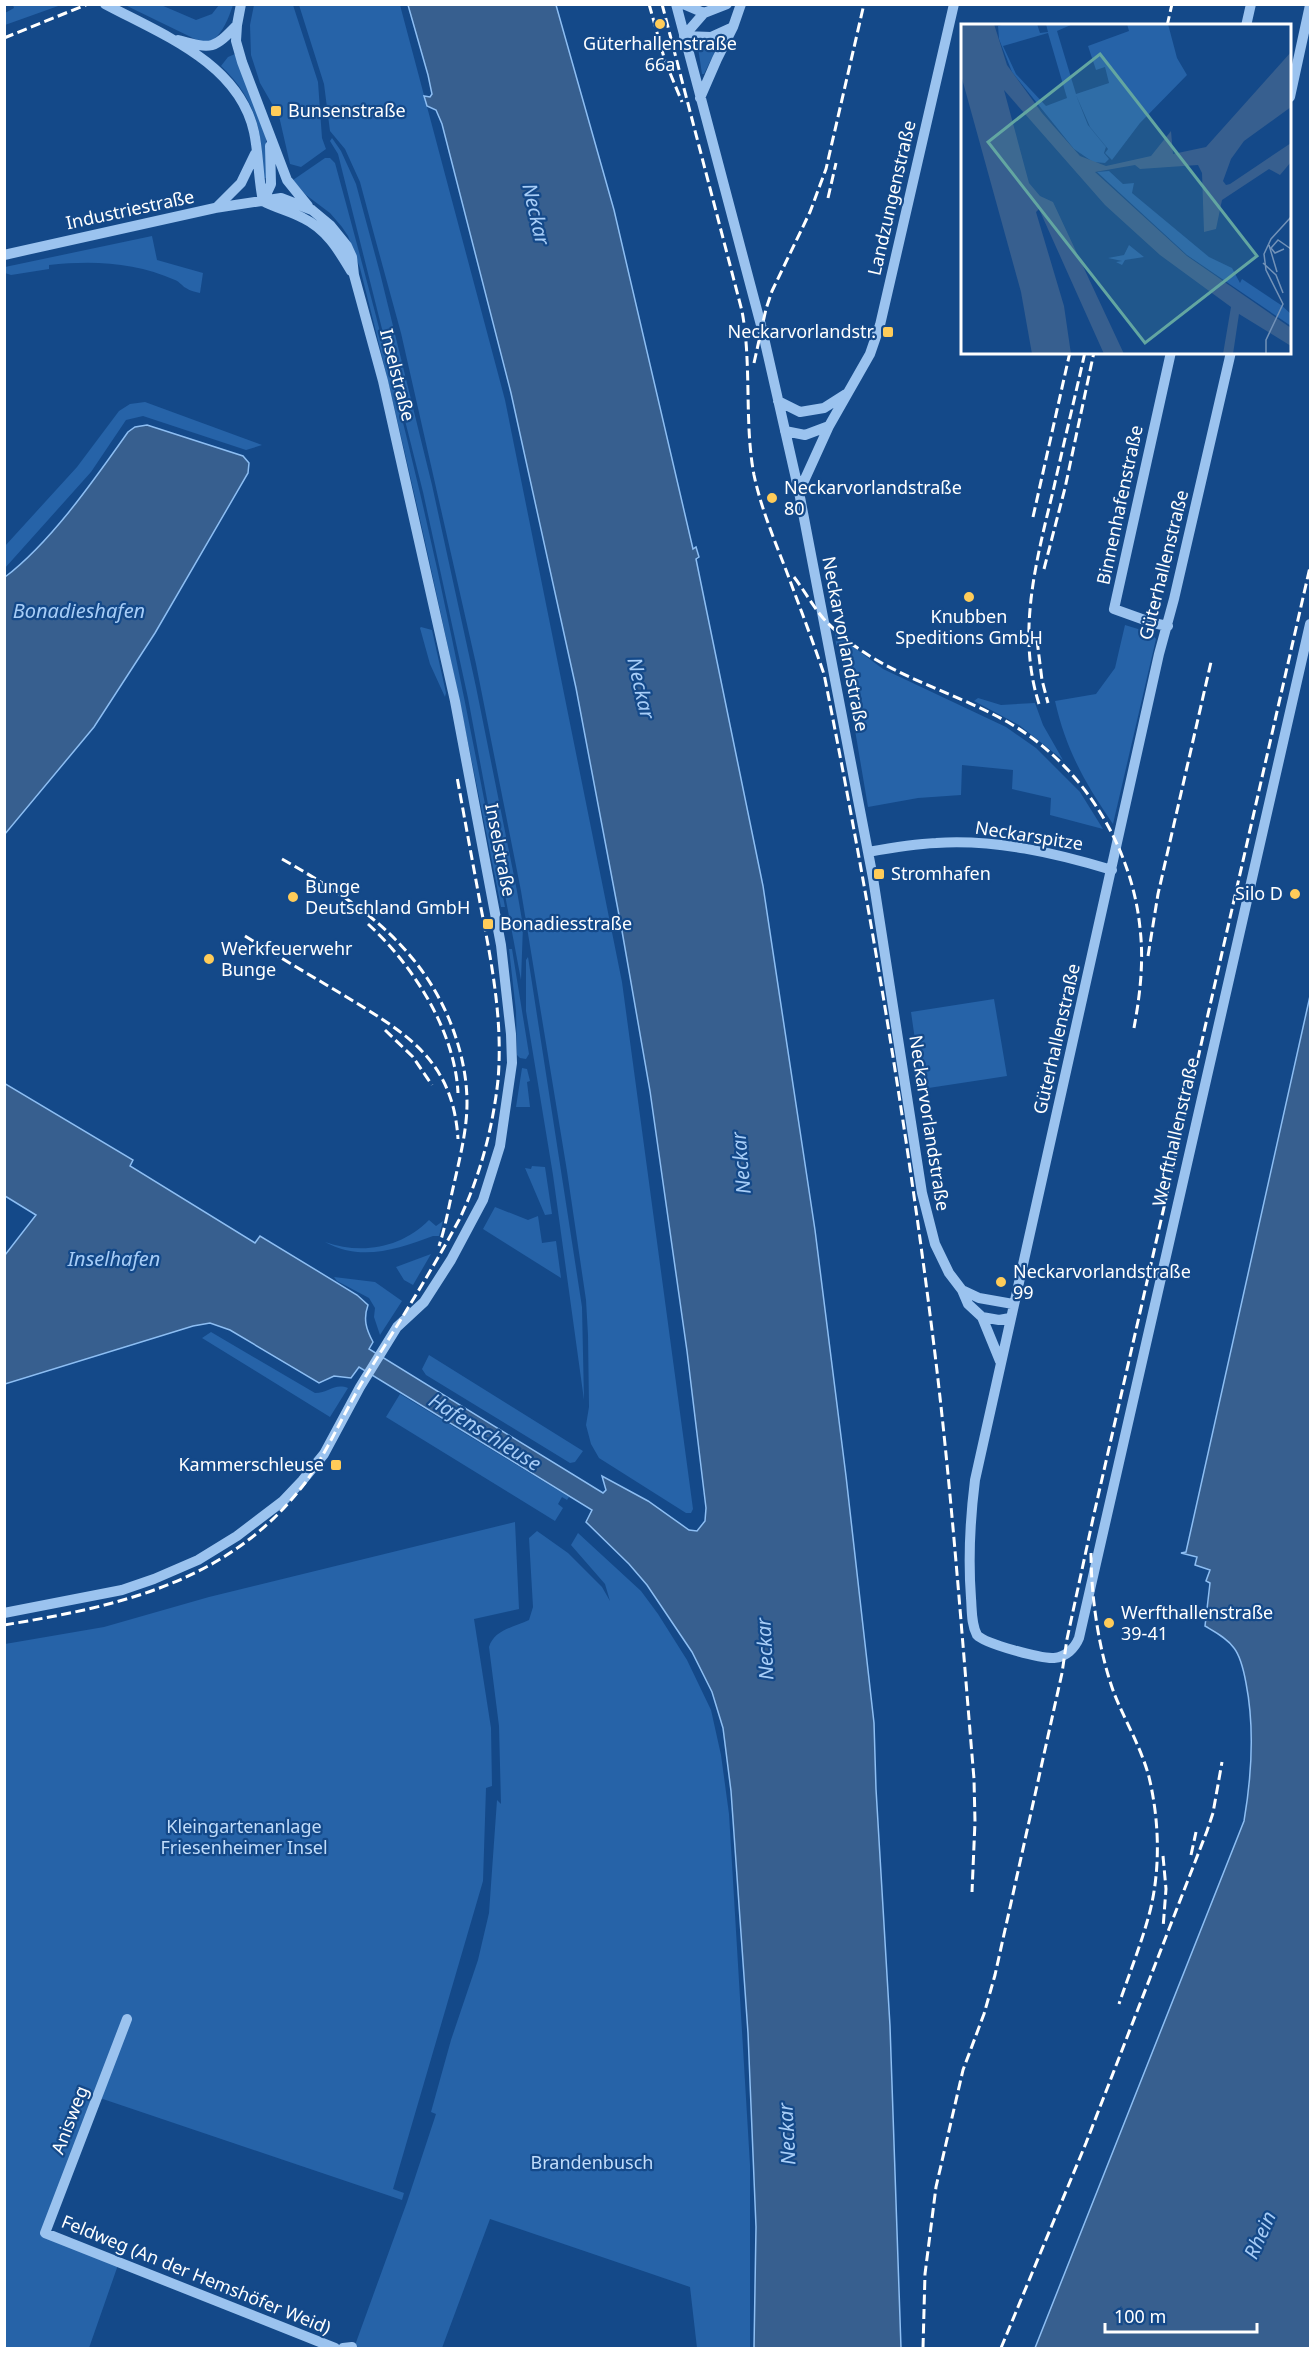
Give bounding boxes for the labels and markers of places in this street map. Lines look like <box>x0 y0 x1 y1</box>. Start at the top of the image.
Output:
marker: Güterhallenstraße 66a <box>653 17 667 31</box>
place label: Güterhallenstraße 66a <box>583 31 737 76</box>
place label: Bunsenstraße <box>288 98 406 122</box>
marker: Bunsenstraße <box>269 104 283 118</box>
place label: Neckarvorlandstr. <box>727 319 876 343</box>
marker: Neckarvorlandstr. <box>881 325 895 339</box>
place label: Neckarvorlandstraße 80 <box>784 475 962 520</box>
marker: Neckarvorlandstraße 80 <box>765 491 779 505</box>
marker: Knubben Speditions GmbH <box>962 590 976 604</box>
place label: Knubben Speditions GmbH <box>895 604 1043 649</box>
place label: Stromhafen <box>891 861 991 885</box>
marker: Stromhafen <box>872 867 886 881</box>
place label: Bunge Deutschland GmbH <box>305 874 470 919</box>
place label: Silo D <box>1235 881 1283 905</box>
marker: Silo D <box>1288 887 1302 901</box>
marker: Bunge Deutschland GmbH <box>286 890 300 904</box>
place label: Bonadiesstraße <box>500 911 632 935</box>
marker: Bonadiesstraße <box>481 917 495 931</box>
place label: Werkfeuerwehr Bunge <box>221 936 353 981</box>
marker: Werkfeuerwehr Bunge <box>202 952 216 966</box>
place label: Neckarvorlandstraße 99 <box>1013 1259 1191 1304</box>
marker: Neckarvorlandstraße 99 <box>994 1275 1008 1289</box>
place label: Kammerschleuse <box>178 1452 324 1476</box>
marker: Kammerschleuse <box>329 1458 343 1472</box>
place label: Werfthallenstraße 39-41 <box>1121 1600 1273 1645</box>
marker: Werfthallenstraße 39-41 <box>1102 1616 1116 1630</box>

